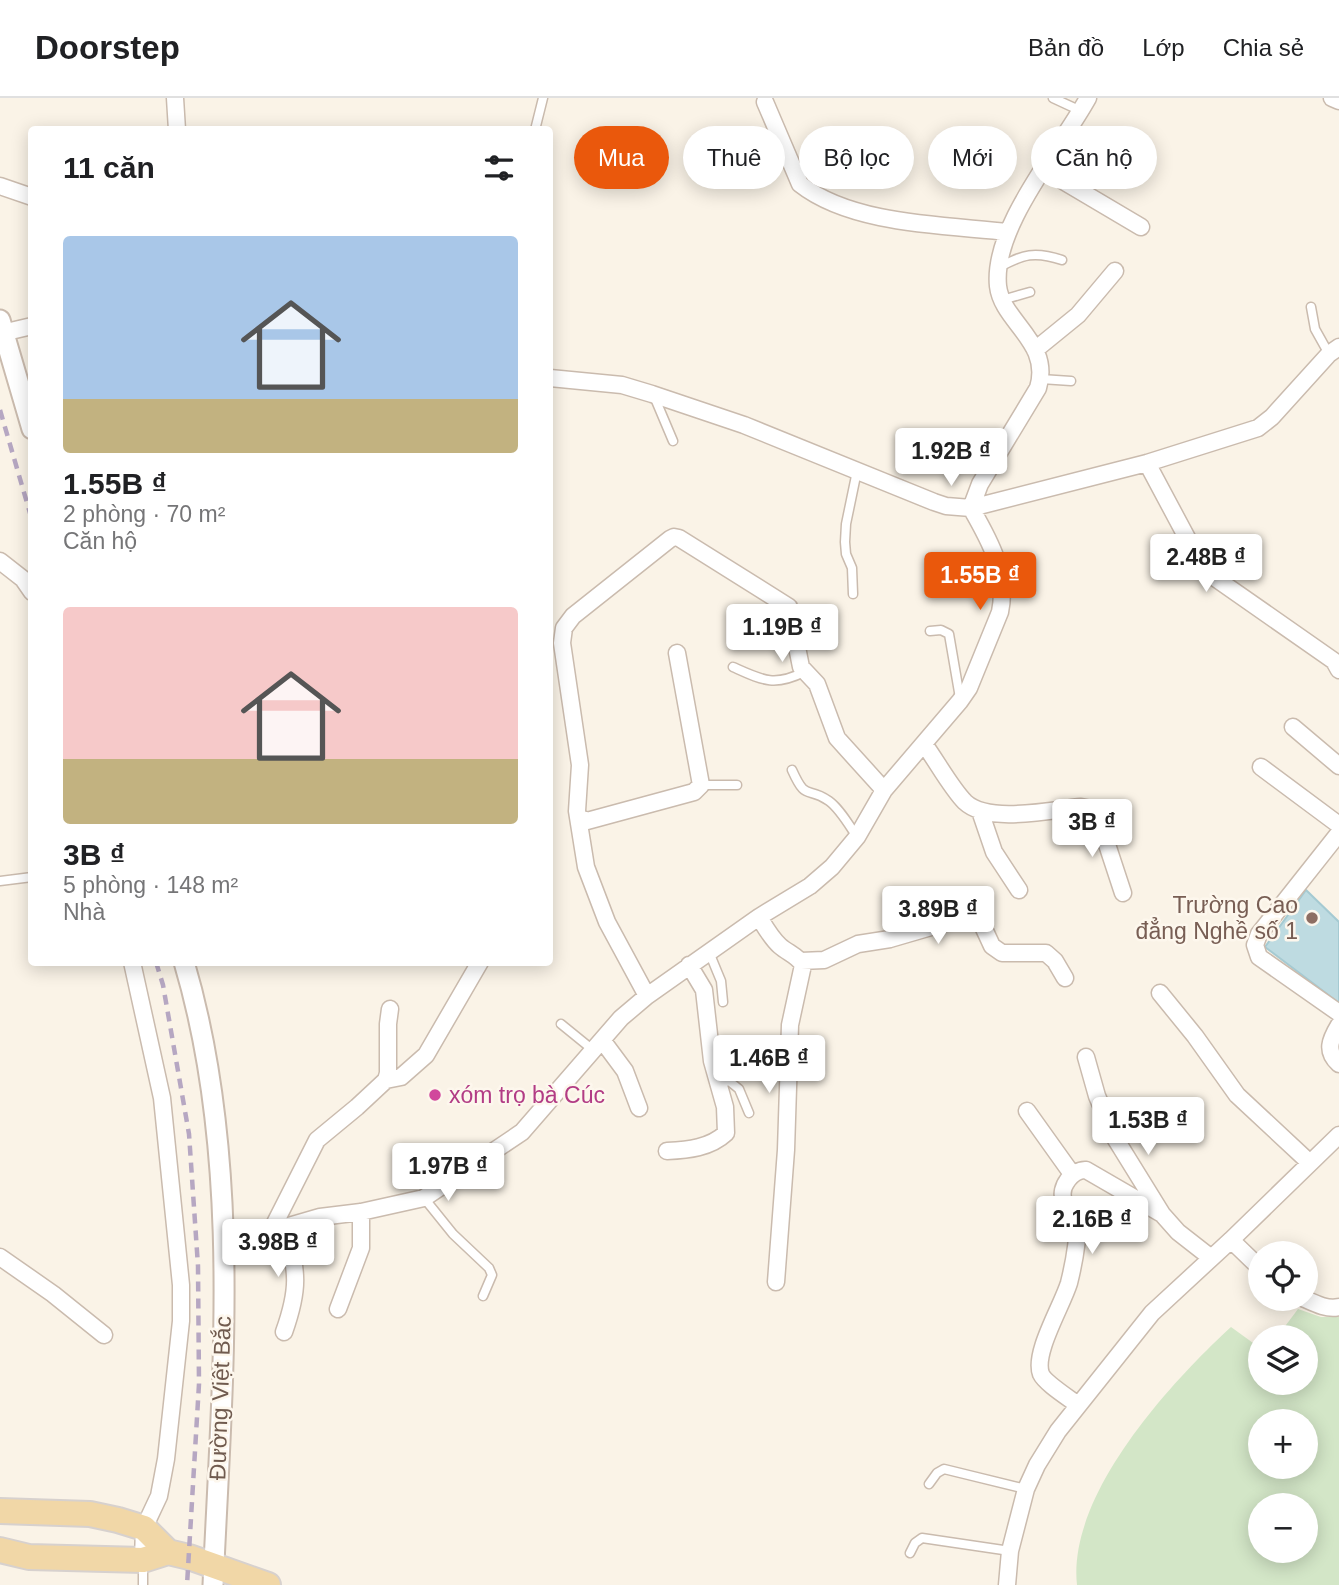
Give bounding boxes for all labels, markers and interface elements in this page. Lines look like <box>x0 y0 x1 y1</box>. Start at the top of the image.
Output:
text: Doorstep <box>35 29 180 66</box>
text: Bản đồ <box>1028 34 1104 61</box>
text: Lớp <box>1142 34 1185 61</box>
text: Chia sẻ <box>1223 34 1304 61</box>
chip: Mua <box>574 126 669 189</box>
chip: Thuê <box>683 126 785 189</box>
chip: Bộ lọc <box>799 126 914 189</box>
chip: Mới <box>928 126 1017 189</box>
chip: Căn hộ <box>1031 126 1157 189</box>
icon: filters <box>480 149 518 187</box>
text: 11 căn <box>63 151 155 184</box>
icon: home <box>228 282 354 408</box>
pin: 1.92B ₫ <box>886 428 1016 488</box>
text: 1.92B ₫ <box>911 438 991 464</box>
text: 1.55B ₫ <box>63 467 167 500</box>
text: 2 phòng · 70 m² <box>63 501 225 527</box>
text: Căn hộ <box>63 528 137 554</box>
pin: 2.48B ₫ <box>1141 534 1271 594</box>
text: 2.48B ₫ <box>1166 544 1246 570</box>
pin: 1.55B ₫ <box>915 552 1045 612</box>
text: 1.55B ₫ <box>940 562 1020 588</box>
pin: 1.19B ₫ <box>717 604 847 664</box>
text: 1.19B ₫ <box>742 614 822 640</box>
icon: home <box>228 653 354 779</box>
pin: 3B ₫ <box>1051 800 1133 859</box>
text: 3B ₫ <box>1068 809 1116 835</box>
text: 3B ₫ <box>63 838 125 871</box>
text: 5 phòng · 148 m² <box>63 872 238 898</box>
pin: 3.89B ₫ <box>873 886 1003 946</box>
place label: Trường Cao đẳng Nghề số 1 <box>1136 892 1298 944</box>
text: 3.89B ₫ <box>898 896 978 922</box>
text: Nhà <box>63 899 105 925</box>
marker: Trường Cao đẳng Nghề số 1 <box>1304 910 1320 926</box>
pin: 1.46B ₫ <box>704 1035 834 1095</box>
text: 1.46B ₫ <box>729 1045 809 1071</box>
place label: xóm trọ bà Cúc <box>449 1082 605 1108</box>
marker: xóm trọ bà Cúc <box>427 1087 443 1103</box>
pin: 1.53B ₫ <box>1083 1098 1213 1157</box>
text: 1.53B ₫ <box>1108 1107 1188 1133</box>
pin: 1.97B ₫ <box>383 1144 513 1203</box>
text: 1.97B ₫ <box>408 1153 488 1179</box>
pin: 2.16B ₫ <box>1027 1196 1157 1256</box>
text: 2.16B ₫ <box>1052 1206 1132 1232</box>
pin: 3.98B ₫ <box>213 1220 343 1279</box>
text: 3.98B ₫ <box>238 1229 318 1255</box>
map controls <box>1248 1241 1318 1563</box>
button: locate <box>1248 1241 1318 1311</box>
street label: Đường Việt Bắc <box>204 1315 236 1481</box>
button: layers <box>1248 1325 1318 1395</box>
button: + <box>1248 1409 1318 1479</box>
button: − <box>1248 1493 1318 1563</box>

